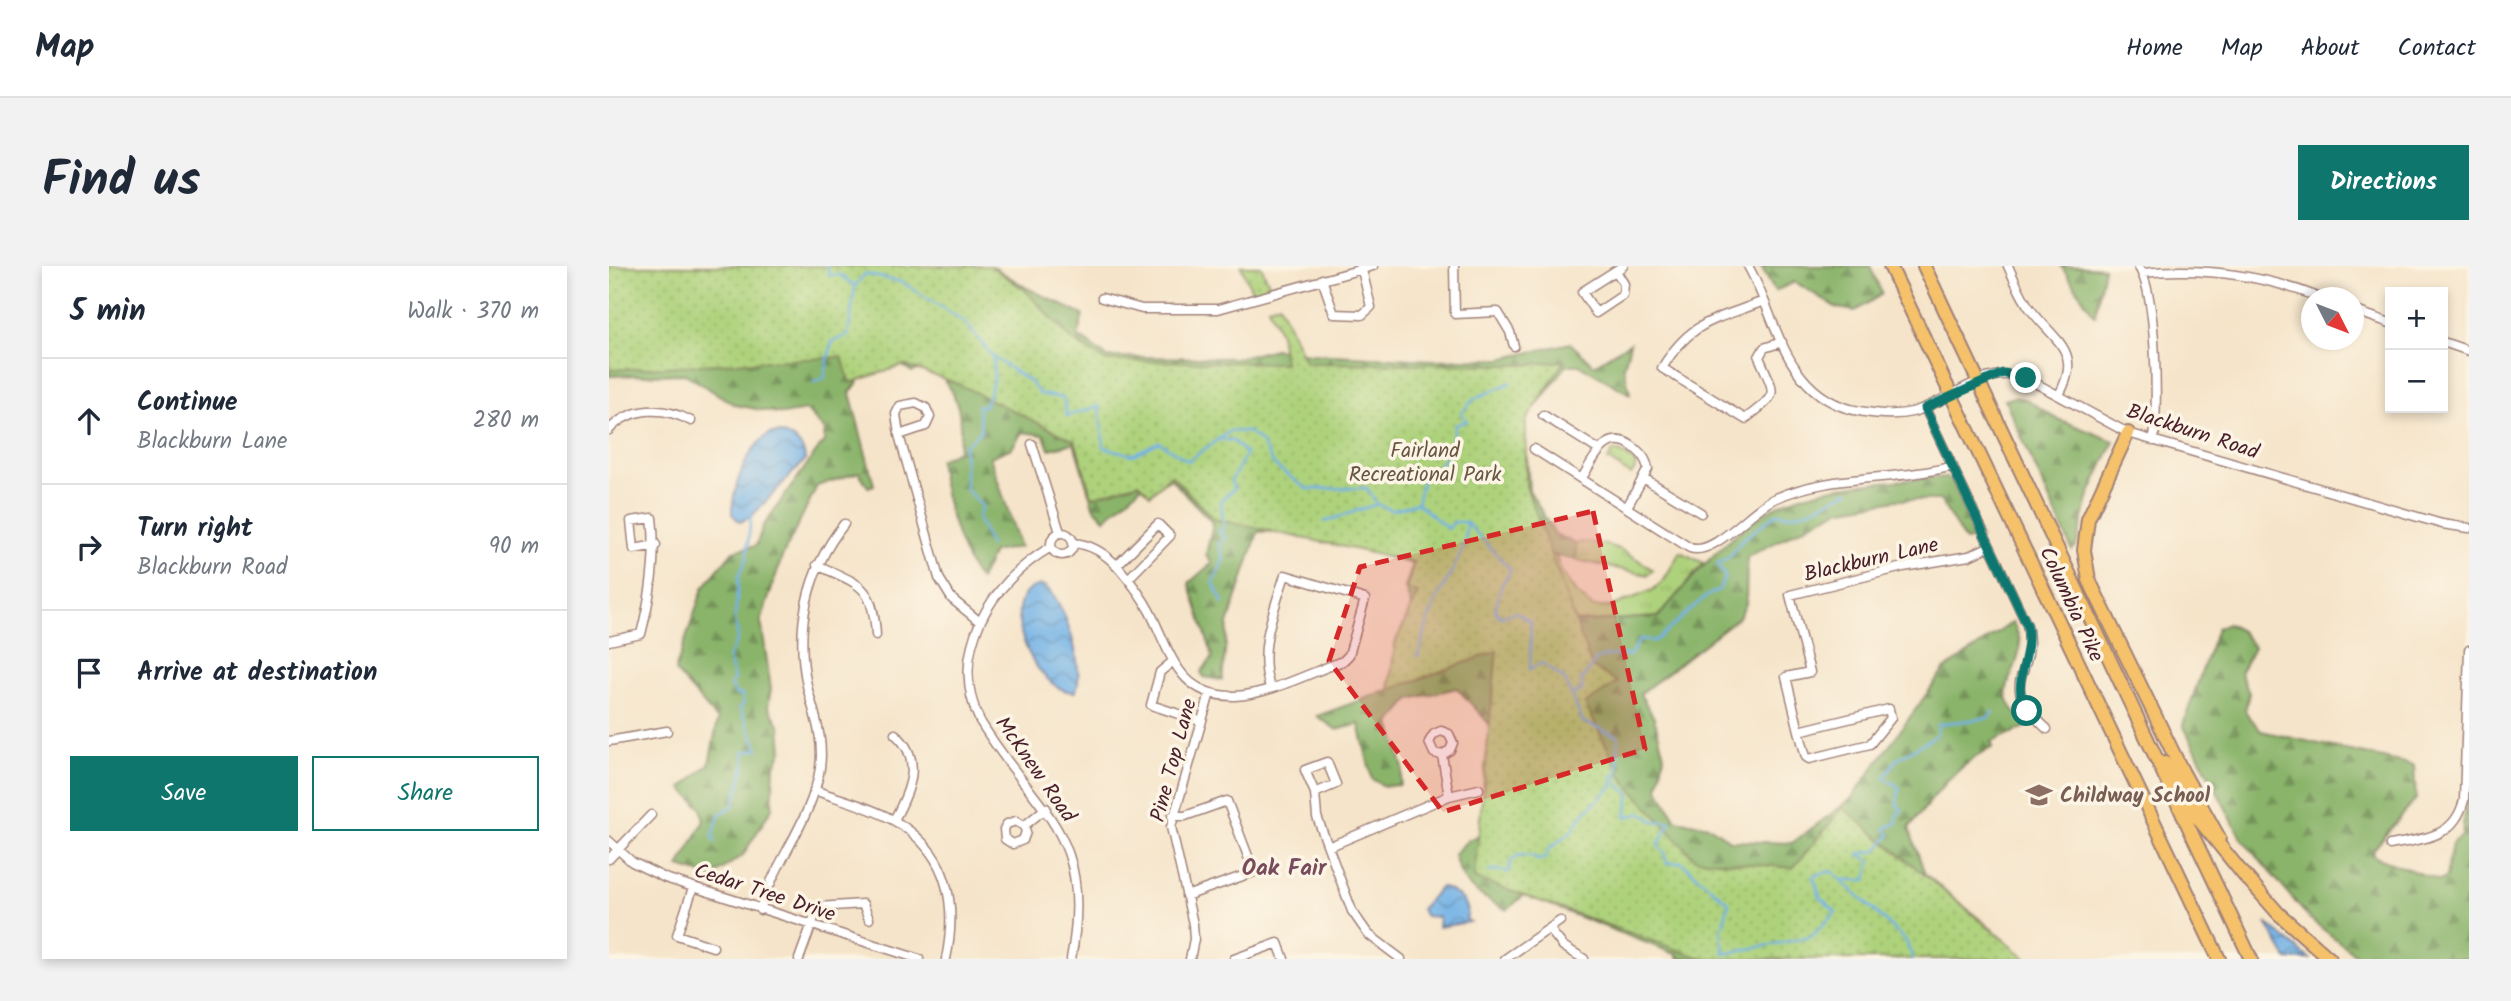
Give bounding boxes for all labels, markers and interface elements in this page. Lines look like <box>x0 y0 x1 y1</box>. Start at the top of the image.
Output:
text: Map <box>35 22 95 75</box>
text: Home <box>2126 29 2183 68</box>
text: Map <box>2221 29 2263 68</box>
text: About <box>2301 29 2359 68</box>
text: Contact <box>2397 29 2476 68</box>
text: Find us <box>42 143 200 221</box>
button: Directions <box>2298 145 2469 220</box>
north arrow <box>2301 287 2364 350</box>
map controls <box>2385 287 2448 413</box>
button: + <box>2385 287 2448 350</box>
text: 5 min <box>70 288 146 336</box>
text: Walk · 370 m <box>407 294 539 330</box>
button: − <box>2385 350 2448 413</box>
route end <box>2010 362 2041 393</box>
text: Continue <box>137 382 238 424</box>
street label: Blackburn Road <box>2122 396 2263 470</box>
icon: ahead <box>70 402 108 440</box>
text: 280 m <box>473 403 539 439</box>
text: Blackburn Lane <box>137 424 287 460</box>
park label: Fairland Recreational Park <box>1349 435 1501 492</box>
text: Turn right <box>137 508 253 550</box>
icon: right <box>70 528 108 566</box>
text: 90 m <box>489 529 539 565</box>
street label: Blackburn Lane <box>1801 529 1942 592</box>
street label: Columbia Pike <box>2029 541 2112 668</box>
text: Blackburn Road <box>137 550 287 586</box>
text: Arrive at destination <box>137 652 377 694</box>
icon: arrive <box>70 654 108 692</box>
street label: Pine Top Lane <box>1142 694 1207 826</box>
route start <box>2011 695 2042 726</box>
street label: McKnew Road <box>986 710 1084 830</box>
button: Save <box>70 756 298 831</box>
button: Share <box>312 756 539 831</box>
school or university icon: Childway School <box>2024 780 2054 810</box>
place label: Childway School <box>2060 780 2211 813</box>
district label: Oak Fair <box>1242 851 1328 887</box>
street label: Cedar Tree Drive <box>690 855 840 932</box>

